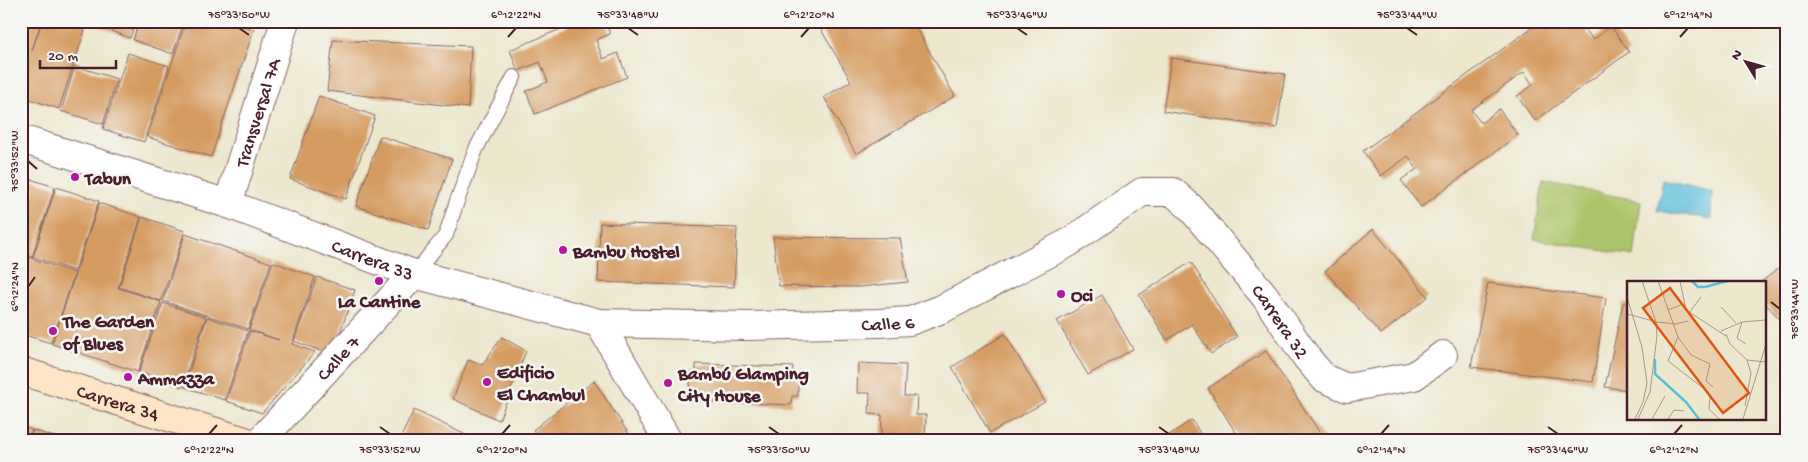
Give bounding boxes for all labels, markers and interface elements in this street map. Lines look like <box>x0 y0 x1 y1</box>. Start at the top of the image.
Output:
text: 75°33'50"W <box>207 9 270 23</box>
text: 6°12'22"N <box>491 9 541 23</box>
text: 75°33'48"W <box>597 9 658 23</box>
text: 6°12'20"N <box>784 9 835 23</box>
text: 75°33'46"W <box>986 9 1047 23</box>
text: 75°33'44"W <box>1376 9 1437 23</box>
text: 6°12'14"N <box>1664 9 1712 23</box>
scale bar <box>40 38 116 70</box>
north arrow <box>1720 38 1770 88</box>
text: N <box>1728 47 1747 64</box>
text: 20 m <box>48 48 78 66</box>
street label: Transversal 7A <box>232 54 288 172</box>
text: 75°33'52"W <box>9 131 23 192</box>
place label: Tabun <box>83 169 132 192</box>
marker: Tabun <box>69 171 81 183</box>
street label: Carrera 33 <box>328 236 416 288</box>
place label: Bambu Hostel <box>572 242 680 265</box>
marker: Bambu Hostel <box>557 244 569 256</box>
text: 6°12'24"N <box>9 262 23 312</box>
marker: La Cantine <box>373 275 385 287</box>
text: 75°33'44"W <box>1789 279 1803 340</box>
street label: Carrera 32 <box>1245 281 1312 364</box>
inset map <box>1627 281 1766 420</box>
place label: Oci <box>1071 286 1093 309</box>
marker: Oci <box>1055 288 1067 300</box>
place label: La Cantine <box>338 292 421 315</box>
place label: The Garden of Blues <box>61 312 155 357</box>
street label: Calle 6 <box>861 313 916 338</box>
marker: The Garden of Blues <box>47 325 59 337</box>
street label: Calle 7 <box>313 331 367 387</box>
place label: Edificio El Chambul <box>497 363 585 408</box>
place label: Bambú Glamping City House <box>677 364 809 409</box>
place label: Ammazza <box>137 369 215 392</box>
marker: Ammazza <box>122 371 134 383</box>
marker: Edificio El Chambul <box>481 376 493 388</box>
marker: Bambú Glamping City House <box>662 377 674 389</box>
street label: Carrera 34 <box>73 381 161 428</box>
text: 6°12'22"N <box>184 444 234 458</box>
text: 75°33'52"W <box>359 444 420 458</box>
text: 6°12'20"N <box>477 444 528 458</box>
text: 75°33'50"W <box>747 444 810 458</box>
text: 75°33'48"W <box>1138 444 1199 458</box>
text: 6°12'14"N <box>1357 444 1405 458</box>
text: 75°33'46"W <box>1527 444 1588 458</box>
text: 6°12'12"N <box>1650 444 1699 458</box>

